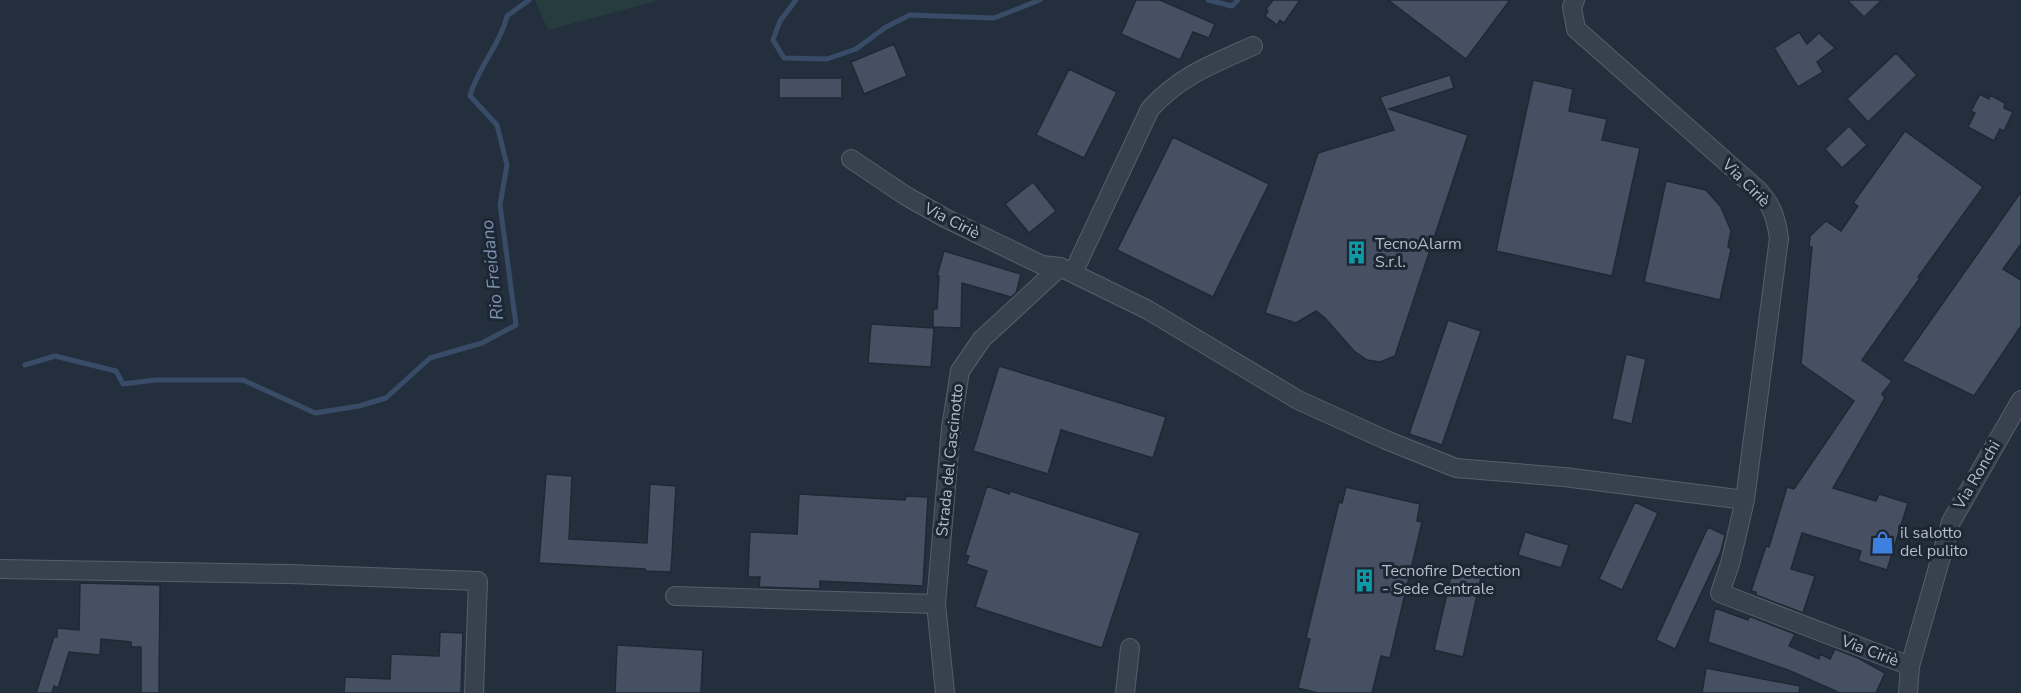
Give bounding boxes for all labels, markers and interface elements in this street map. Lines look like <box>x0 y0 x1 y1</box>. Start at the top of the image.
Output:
street label: Via Ciriè <box>1716 153 1775 212</box>
street label: Via Ciriè <box>919 197 984 244</box>
water label: Rio Freidano <box>475 219 509 321</box>
place label: TecnoAlarm S.r.l. <box>1375 233 1462 273</box>
building icon: TecnoAlarm S.r.l. <box>1344 240 1370 266</box>
street label: Strada del Cascinotto <box>931 382 969 538</box>
street label: Via Ronchi <box>1948 437 2006 514</box>
place label: il salotto del pulito <box>1900 522 1968 562</box>
shop icon: il salotto del pulito <box>1869 529 1895 555</box>
place label: Tecnofire Detection - Sede Centrale <box>1382 560 1521 600</box>
building icon: Tecnofire Detection - Sede Centrale <box>1351 567 1377 593</box>
street label: Via Ciriè <box>1837 630 1902 672</box>

